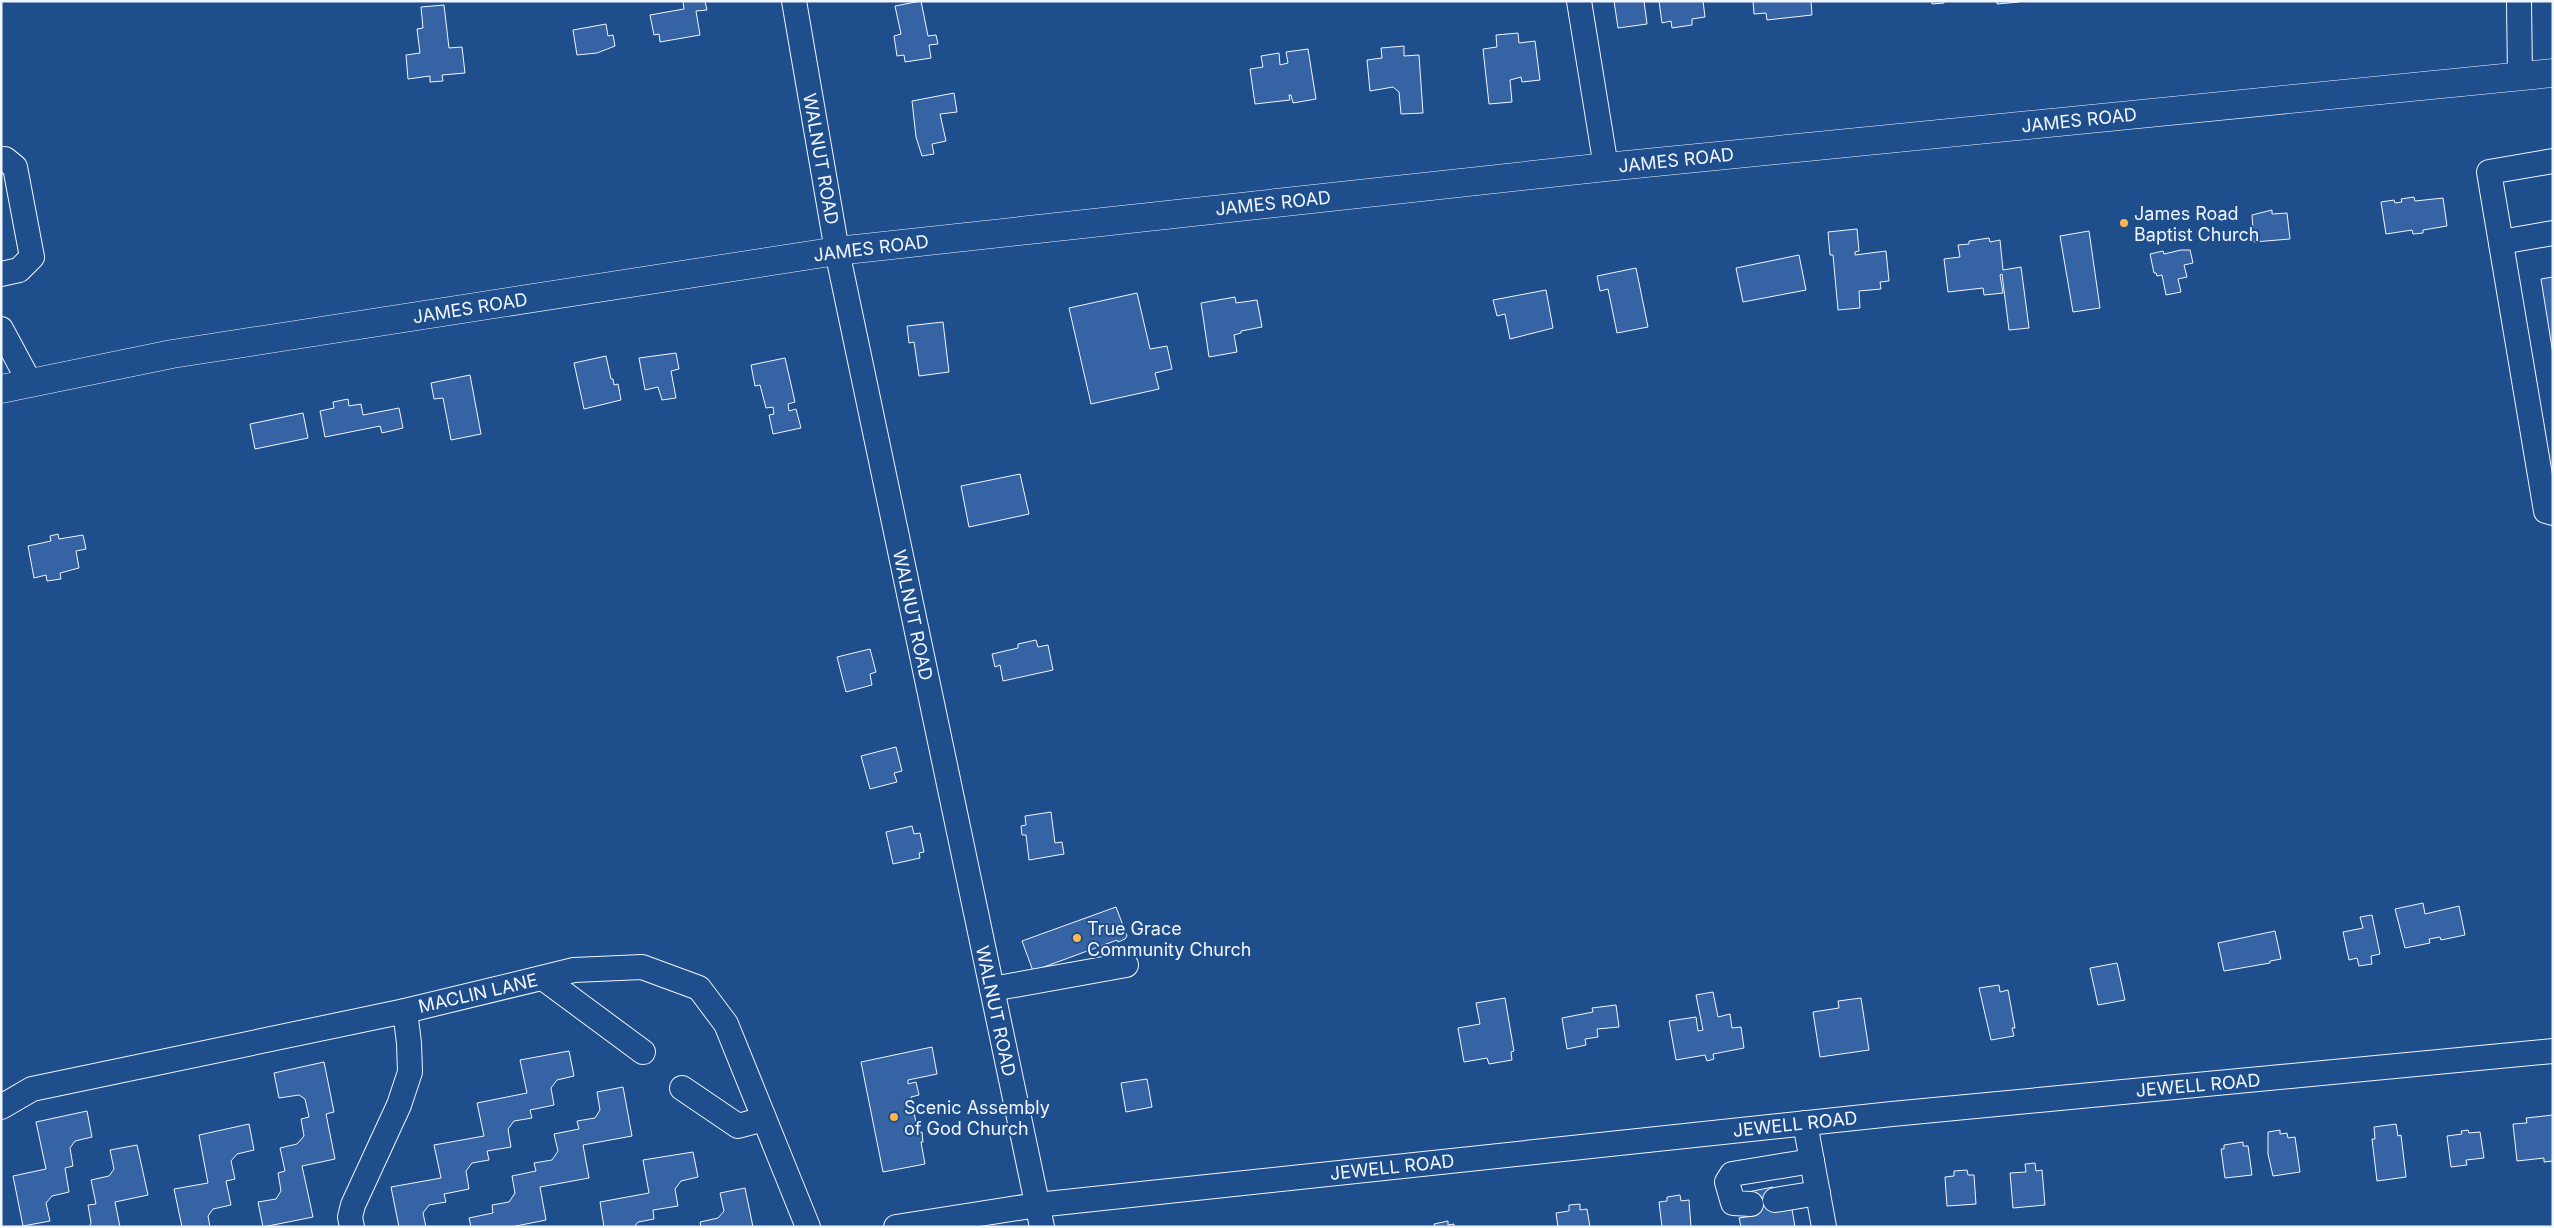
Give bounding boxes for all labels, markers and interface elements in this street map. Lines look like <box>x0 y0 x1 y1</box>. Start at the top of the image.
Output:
street label: WALNUT ROAD <box>799 92 843 226</box>
street label: JAMES ROAD <box>2020 103 2138 137</box>
street label: JAMES ROAD <box>1617 143 1735 177</box>
street label: JAMES ROAD <box>1214 186 1332 220</box>
place label: James Road Baptist Church <box>2134 203 2259 245</box>
marker: James Road Baptist Church <box>2118 217 2130 229</box>
street label: JAMES ROAD <box>812 230 930 266</box>
street label: JAMES ROAD <box>411 289 529 327</box>
street label: WALNUT ROAD <box>889 548 937 682</box>
place label: True Grace Community Church <box>1087 918 1251 960</box>
marker: True Grace Community Church <box>1071 932 1083 944</box>
street label: WALNUT ROAD <box>972 944 1020 1078</box>
street label: MACLIN LANE <box>416 969 540 1017</box>
street label: JEWELL ROAD <box>2135 1069 2261 1101</box>
place label: Scenic Assembly of God Church <box>904 1097 1050 1139</box>
street label: JEWELL ROAD <box>1732 1107 1858 1141</box>
marker: Scenic Assembly of God Church <box>888 1111 900 1123</box>
street label: JEWELL ROAD <box>1329 1150 1455 1184</box>

